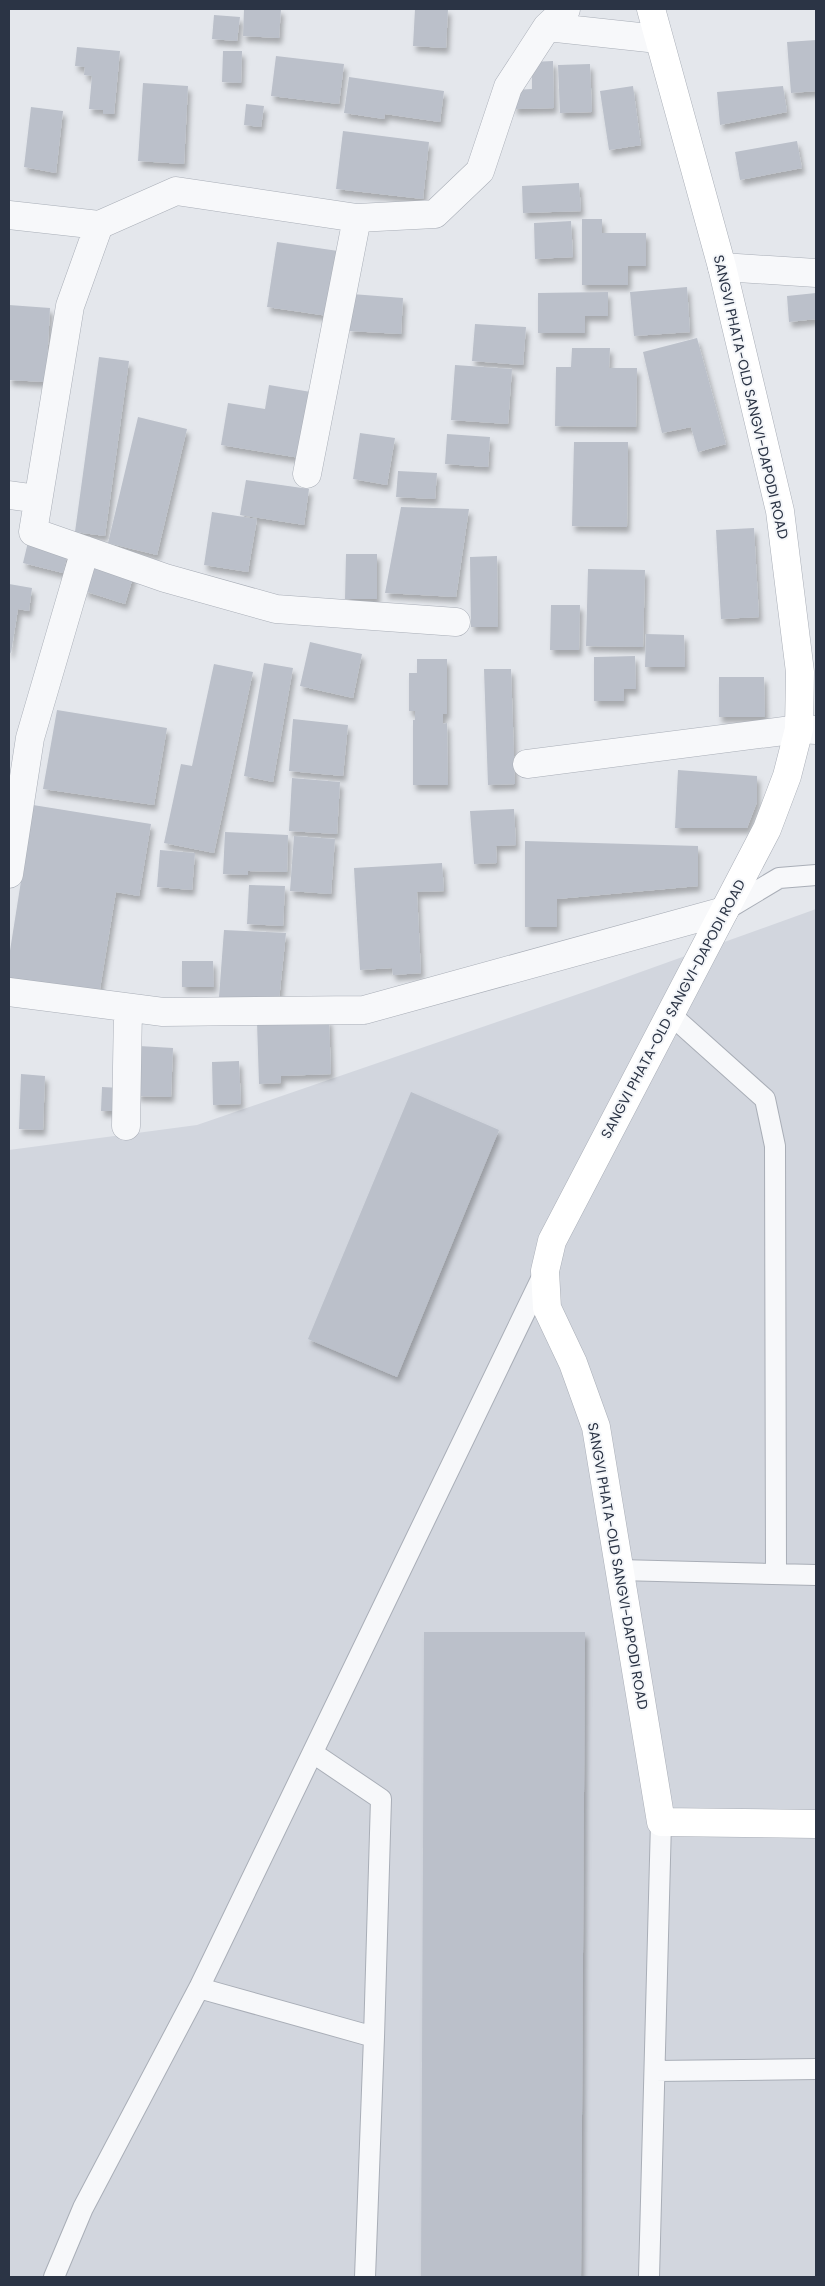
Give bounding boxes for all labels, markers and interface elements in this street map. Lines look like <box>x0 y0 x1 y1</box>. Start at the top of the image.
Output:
street label: SANGVI PHATA-OLD SANGVI-DAPODI ROAD <box>709 253 794 541</box>
street label: SANGVI PHATA-OLD SANGVI-DAPODI ROAD <box>596 876 750 1142</box>
street label: SANGVI PHATA-OLD SANGVI-DAPODI ROAD <box>583 1421 653 1711</box>

